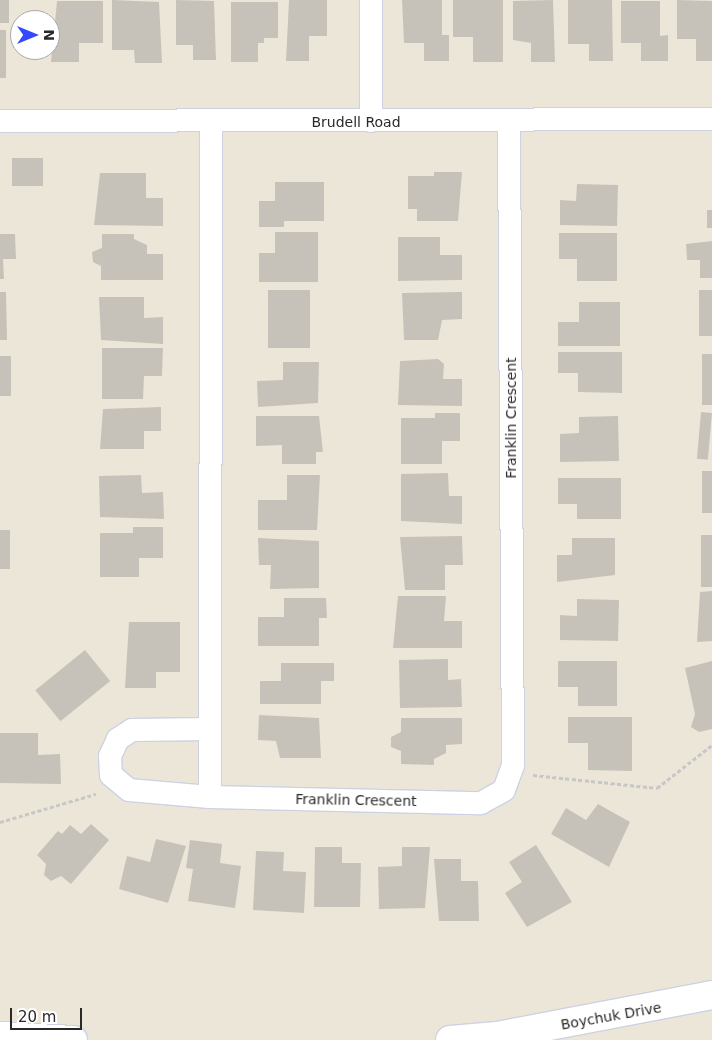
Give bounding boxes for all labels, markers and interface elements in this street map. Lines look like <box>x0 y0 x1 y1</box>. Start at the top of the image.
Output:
north arrow <box>10 10 60 60</box>
text: N <box>41 29 57 41</box>
street label: Brudell Road <box>311 114 401 130</box>
street label: Franklin Crescent <box>503 357 519 479</box>
street label: Franklin Crescent <box>295 791 417 809</box>
scale bar <box>12 998 85 1030</box>
street label: Boychuk Drive <box>559 999 663 1033</box>
text: 20 m <box>18 1008 56 1026</box>

